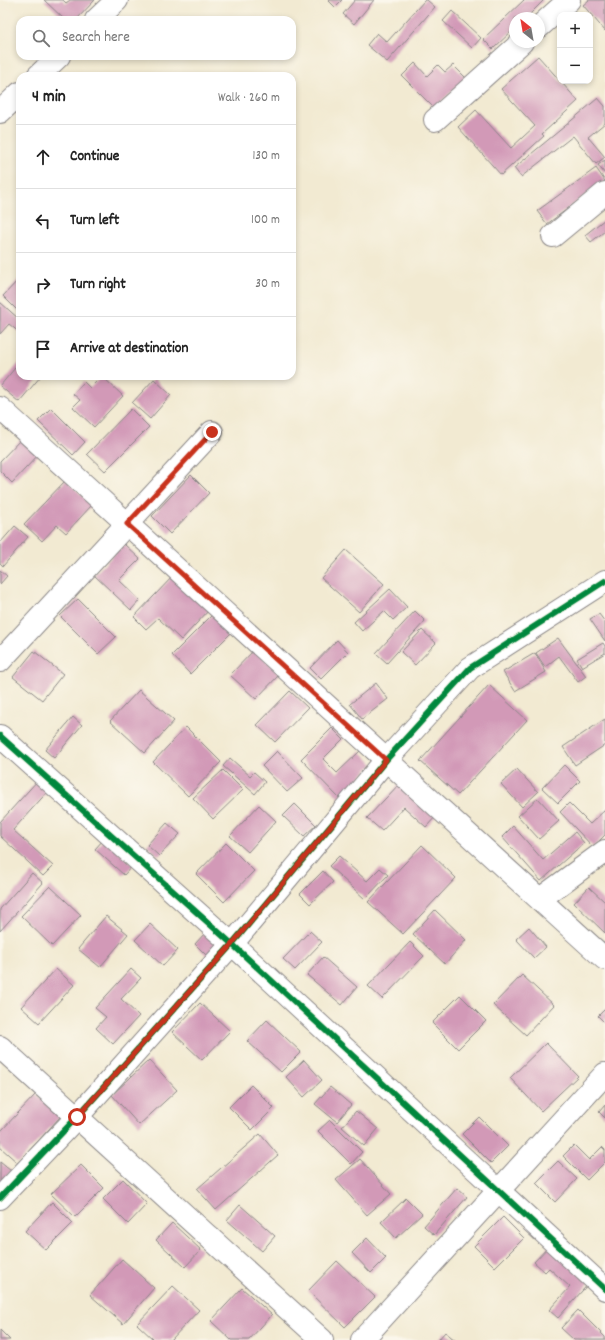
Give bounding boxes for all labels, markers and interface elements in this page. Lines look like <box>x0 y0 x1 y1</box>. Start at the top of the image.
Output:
north arrow <box>509 12 545 48</box>
map controls <box>557 12 593 84</box>
button: + <box>557 12 593 48</box>
search box <box>16 16 296 60</box>
icon: search <box>30 27 52 49</box>
text: Search here <box>62 27 130 49</box>
button: − <box>557 48 593 84</box>
text: 4 min <box>32 86 66 110</box>
text: Walk · 260 m <box>218 89 280 108</box>
icon: ahead <box>32 146 54 168</box>
text: Continue <box>70 146 119 168</box>
text: 130 m <box>252 147 280 166</box>
icon: left <box>32 210 54 232</box>
text: Turn left <box>70 210 119 232</box>
text: 100 m <box>251 211 280 230</box>
icon: right <box>32 274 54 296</box>
text: Turn right <box>70 274 126 296</box>
text: 30 m <box>255 275 280 294</box>
icon: arrive <box>32 338 54 360</box>
text: Arrive at destination <box>70 338 188 360</box>
route end <box>203 423 221 441</box>
route start <box>68 1108 86 1126</box>

